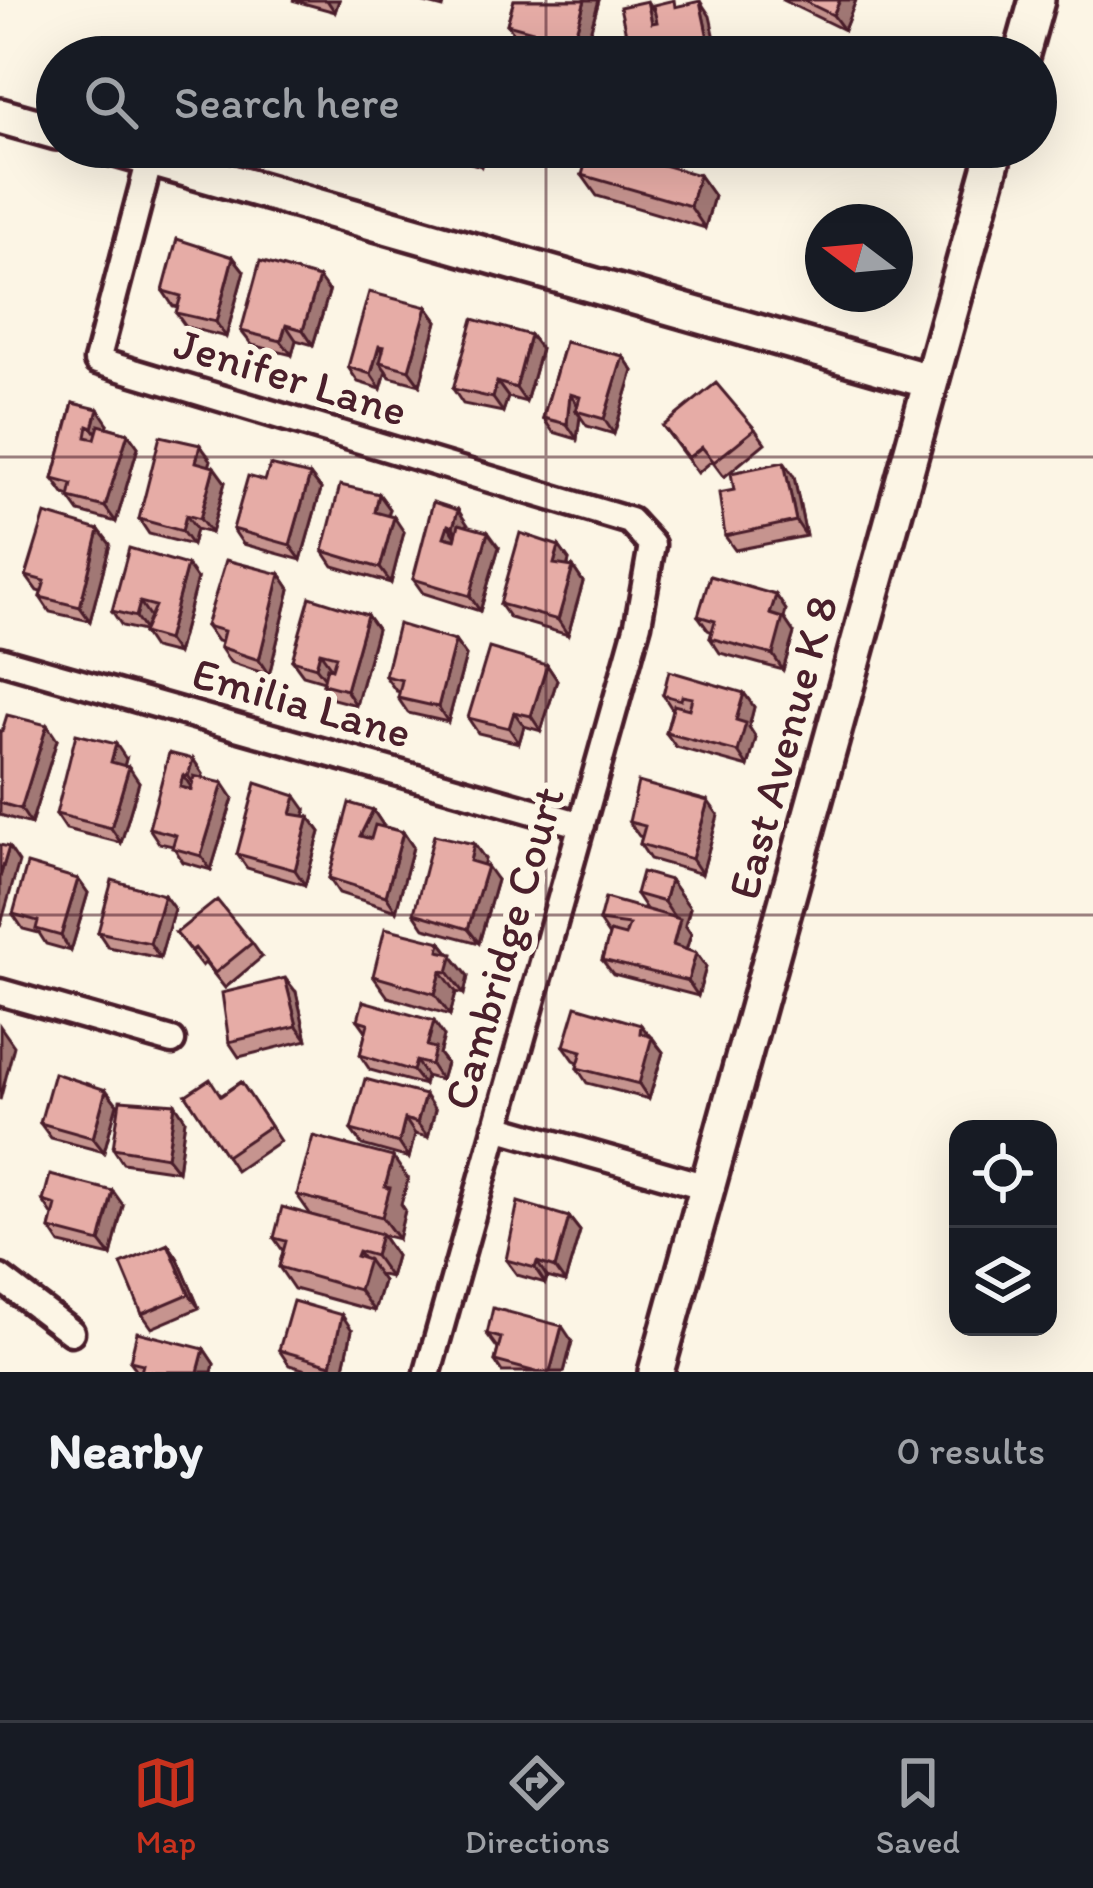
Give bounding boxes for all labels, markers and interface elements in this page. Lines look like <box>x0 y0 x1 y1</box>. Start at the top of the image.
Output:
search box <box>36 36 1057 168</box>
icon: search <box>78 69 144 135</box>
text: Search here <box>174 75 400 129</box>
north arrow <box>805 204 913 312</box>
street label: Jenifer Lane <box>168 315 414 437</box>
street label: East Avenue K 8 <box>716 589 848 905</box>
street label: Emilia Lane <box>186 645 418 759</box>
street label: Cambridge Court <box>431 780 575 1116</box>
map controls <box>949 1120 1057 1336</box>
button: locate <box>949 1120 1057 1228</box>
button: layers <box>949 1228 1057 1336</box>
text: Nearby <box>48 1420 203 1481</box>
text: 0 results <box>896 1427 1045 1474</box>
tab: Map <box>133 1750 199 1861</box>
tab: Directions <box>465 1750 610 1861</box>
tab: Saved <box>876 1750 960 1861</box>

